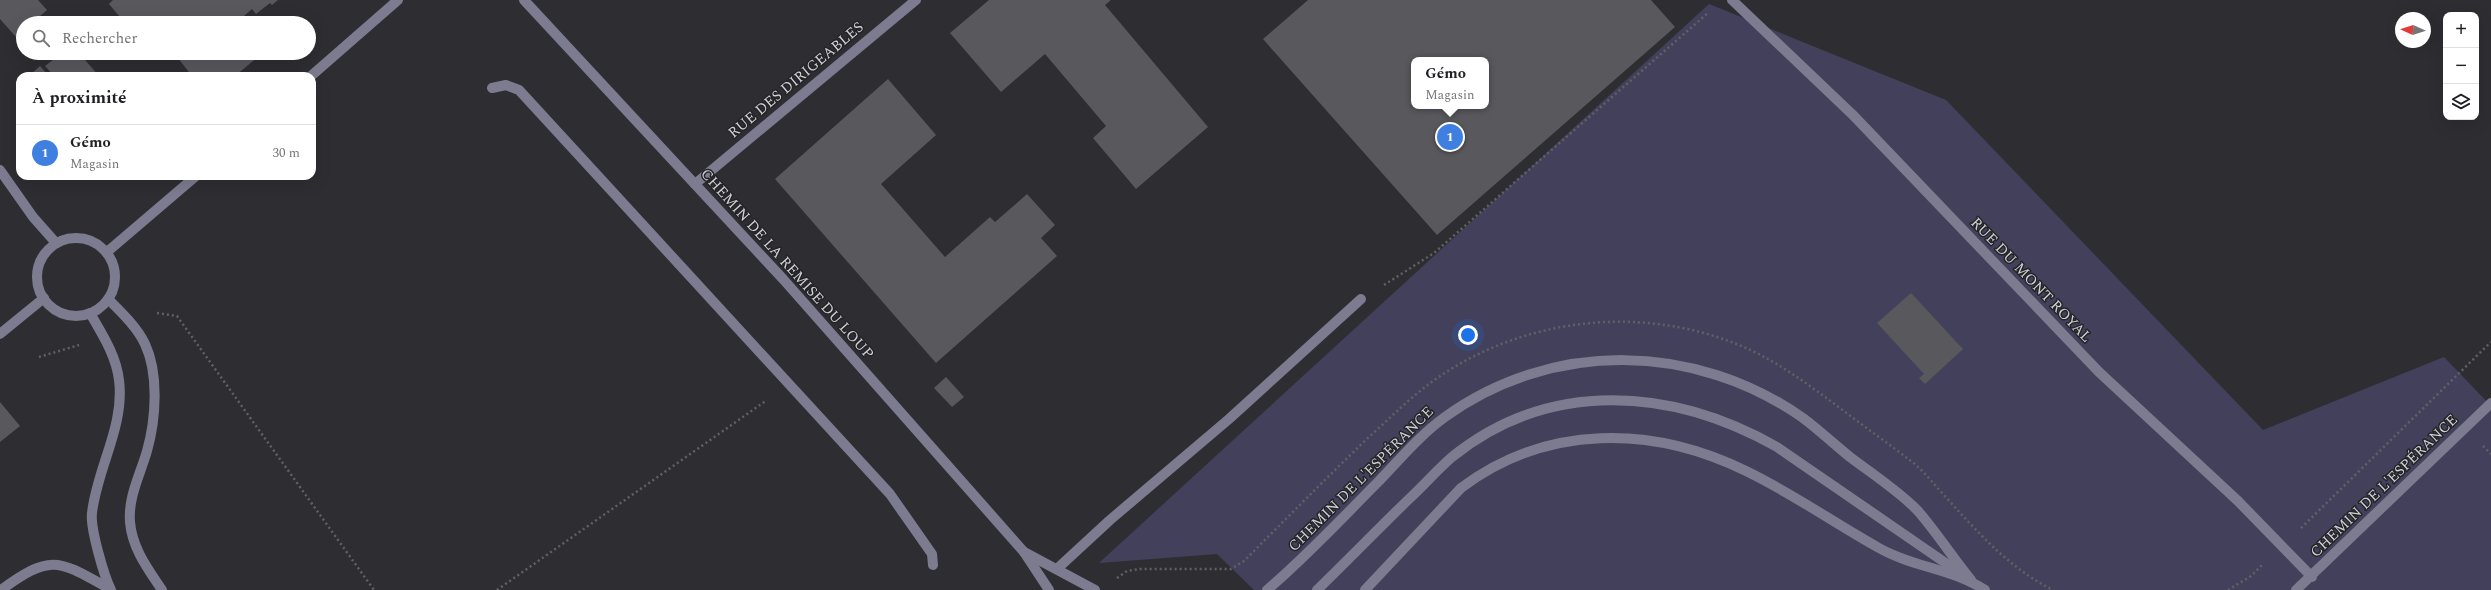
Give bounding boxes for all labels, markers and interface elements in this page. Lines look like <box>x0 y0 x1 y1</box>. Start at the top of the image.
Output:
north arrow <box>2395 12 2431 48</box>
map controls <box>2443 12 2479 120</box>
button: + <box>2443 12 2479 48</box>
search box <box>16 16 316 60</box>
street label: RUE DES DIRIGEABLES <box>723 16 869 144</box>
icon: search <box>30 27 52 49</box>
text: Rechercher <box>62 27 137 50</box>
button: − <box>2443 48 2479 84</box>
popup <box>1411 57 1489 109</box>
text: Gémo <box>1425 62 1466 85</box>
button: layers <box>2443 84 2479 120</box>
text: À proximité <box>32 85 127 111</box>
text: Magasin <box>1425 85 1475 105</box>
pin: 1 <box>1437 122 1463 152</box>
text: Gémo <box>70 131 111 154</box>
text: 1 <box>41 143 49 163</box>
text: 30 m <box>273 143 300 163</box>
text: Magasin <box>70 154 119 174</box>
street label: CHEMIN DE LA REMISE DU LOUP <box>695 163 879 365</box>
street label: RUE DU MONT ROYAL <box>1965 212 2097 348</box>
your location <box>1458 325 1478 345</box>
street label: CHEMIN DE L'ESPÉRANCE <box>1283 401 1439 557</box>
street label: CHEMIN DE L'ESPÉRANCE <box>2305 409 2463 563</box>

